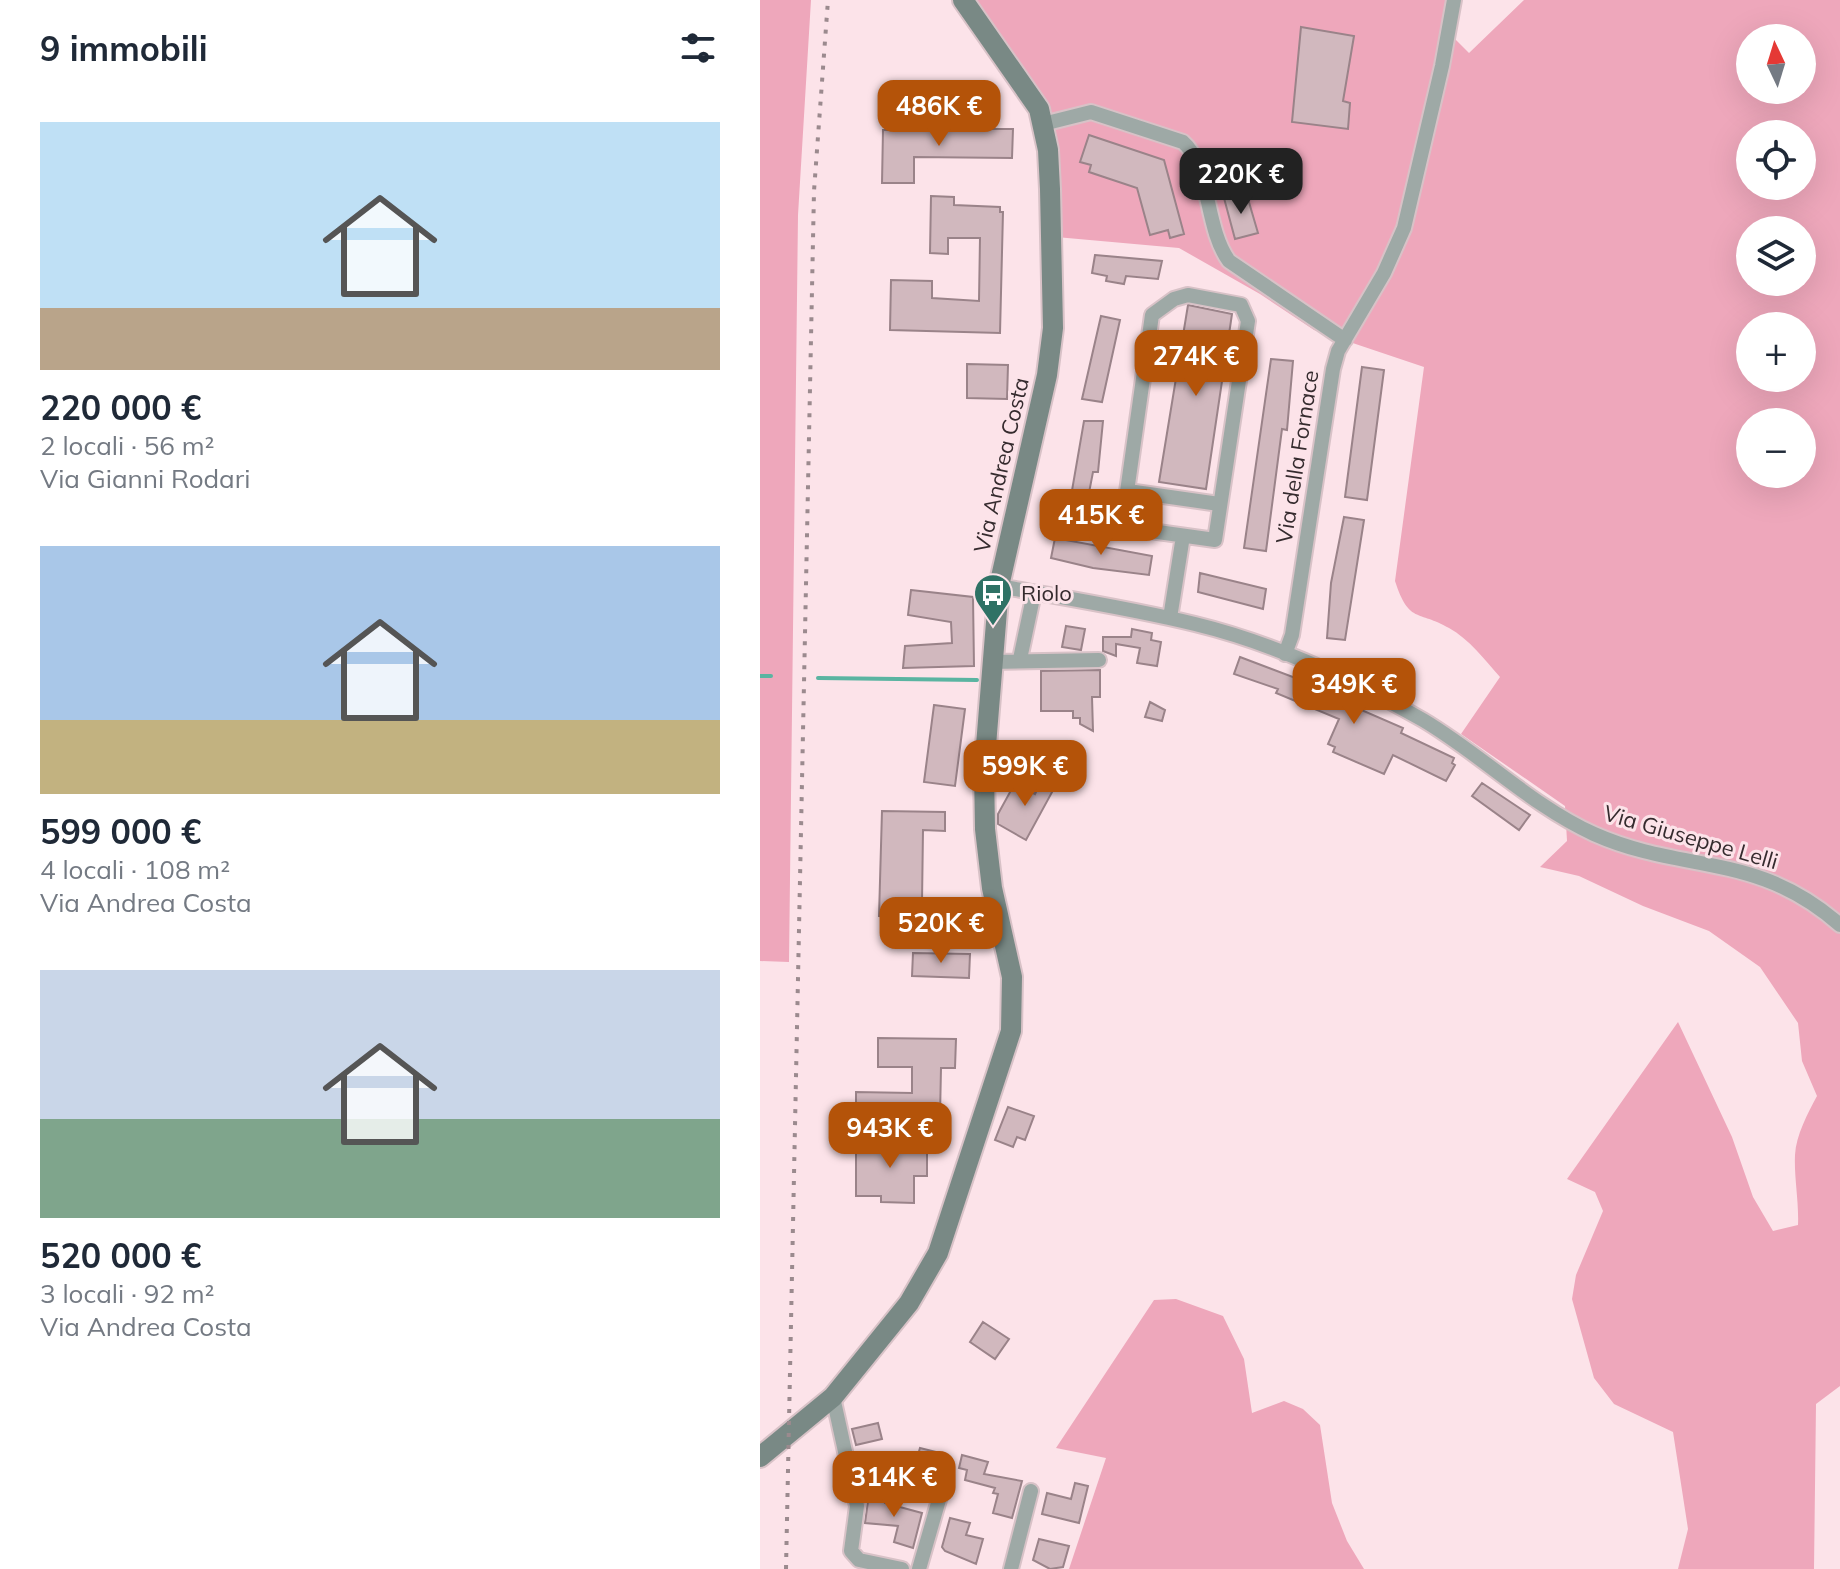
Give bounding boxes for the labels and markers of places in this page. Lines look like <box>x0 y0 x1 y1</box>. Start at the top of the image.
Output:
pin: 486K € <box>874 80 1004 148</box>
pin: 220K € <box>1176 148 1306 216</box>
pin: 274K € <box>1131 330 1261 398</box>
pin: 415K € <box>1036 489 1166 557</box>
bus stop icon: Riolo <box>972 572 1014 627</box>
place label: Riolo <box>1021 579 1072 607</box>
pin: 349K € <box>1289 658 1419 726</box>
pin: 599K € <box>960 740 1090 808</box>
pin: 520K € <box>876 897 1006 965</box>
pin: 943K € <box>825 1102 955 1170</box>
pin: 314K € <box>829 1451 959 1519</box>

